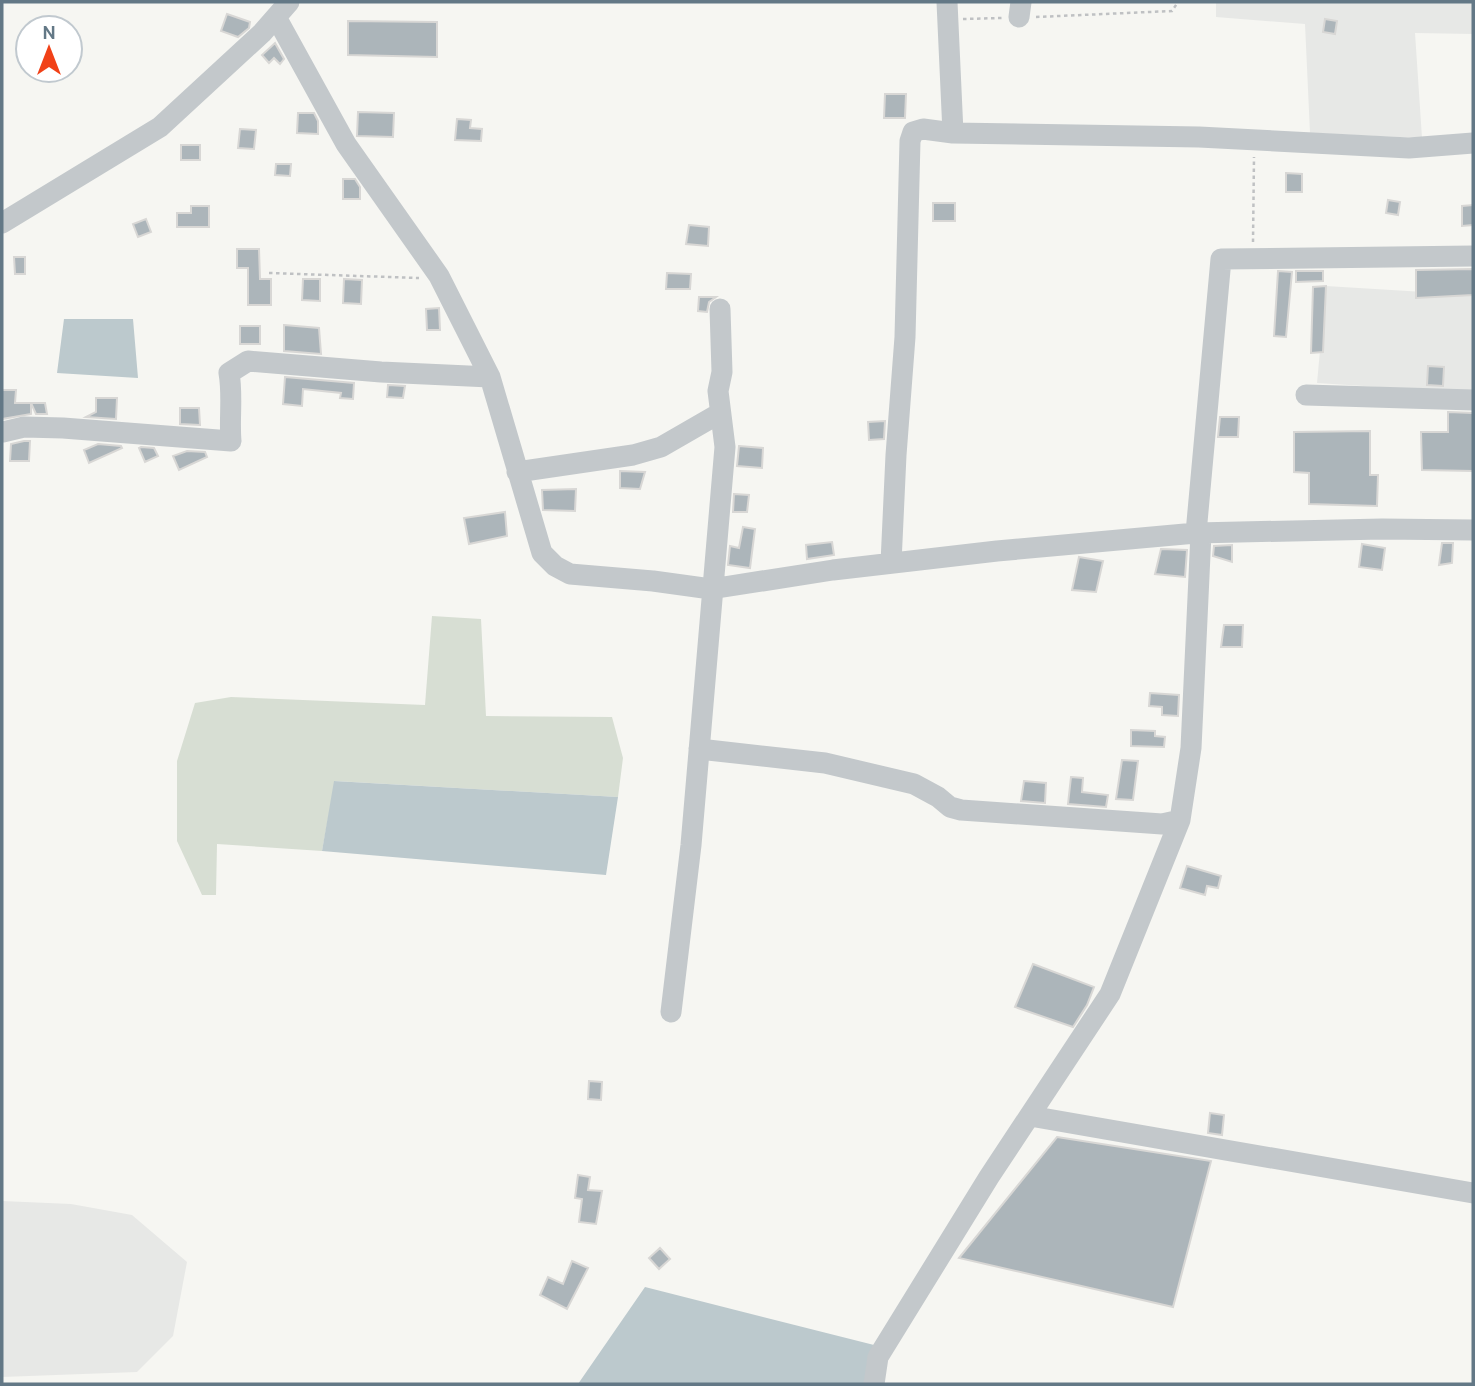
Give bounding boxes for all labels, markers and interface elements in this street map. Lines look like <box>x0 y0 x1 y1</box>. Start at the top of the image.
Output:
north arrow <box>14 14 84 84</box>
text: N <box>42 22 56 46</box>

